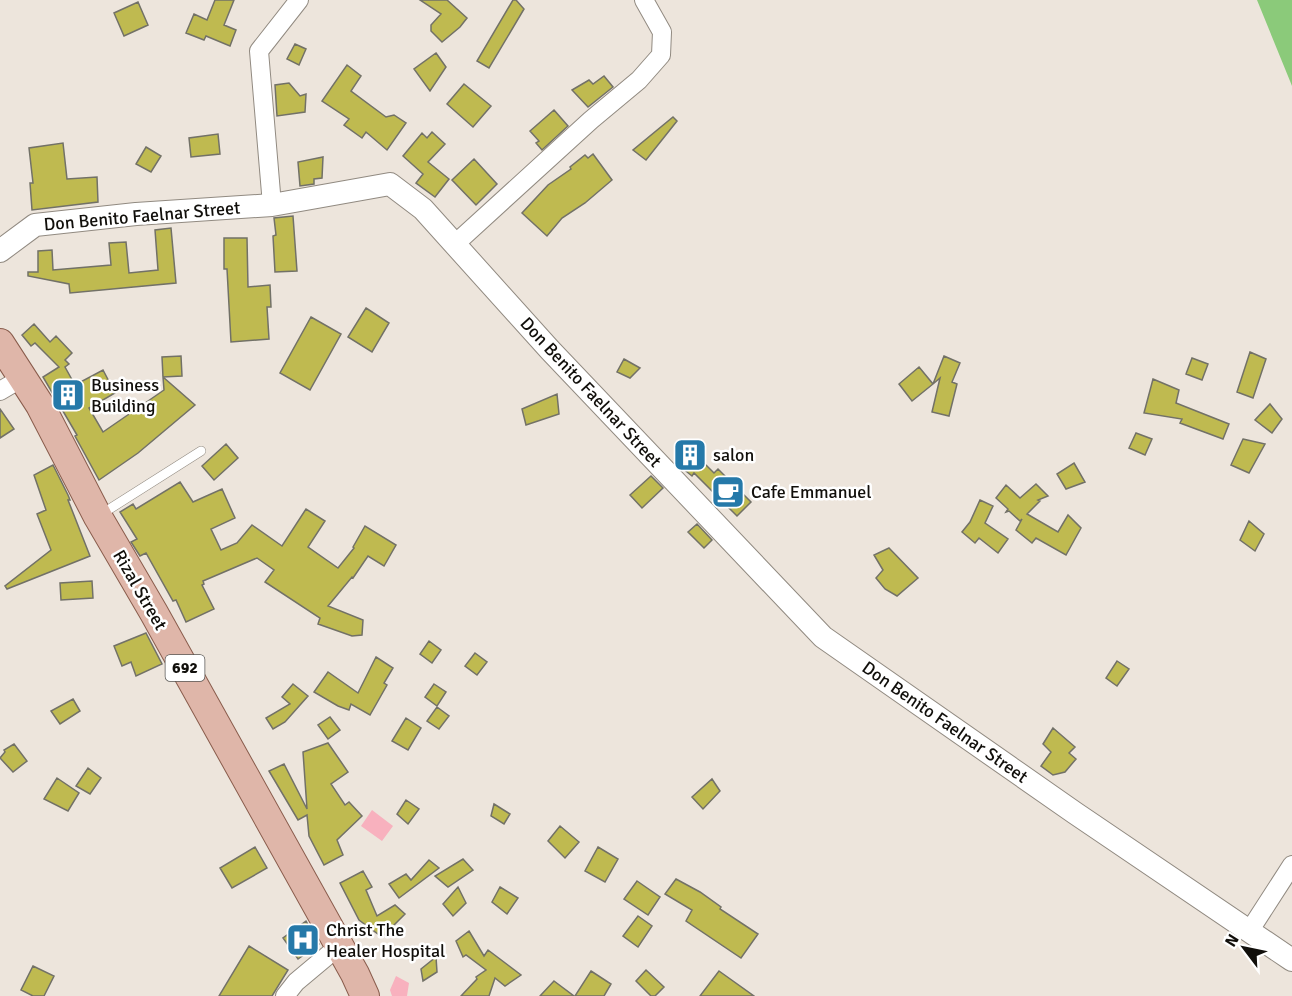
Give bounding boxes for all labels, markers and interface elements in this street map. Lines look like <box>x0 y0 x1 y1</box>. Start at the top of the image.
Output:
street label: Don Benito Faelnar Street <box>43 196 241 236</box>
street label: Don Benito Faelnar Street <box>516 312 666 472</box>
place label: Business Building <box>91 374 159 417</box>
building icon: Business Building <box>50 377 86 413</box>
building icon: salon <box>672 437 708 473</box>
place label: salon <box>713 444 754 466</box>
cafe icon: Cafe Emmanuel <box>710 474 746 510</box>
place label: Cafe Emmanuel <box>751 481 872 503</box>
street label: Rizal Street <box>108 546 172 634</box>
road number: 692 <box>166 655 204 681</box>
street label: Don Benito Faelnar Street <box>858 656 1032 788</box>
north arrow <box>1214 918 1274 978</box>
place label: Christ The Healer Hospital <box>326 919 445 962</box>
hospital icon: Christ The Healer Hospital <box>285 922 321 958</box>
text: N <box>1221 931 1244 951</box>

